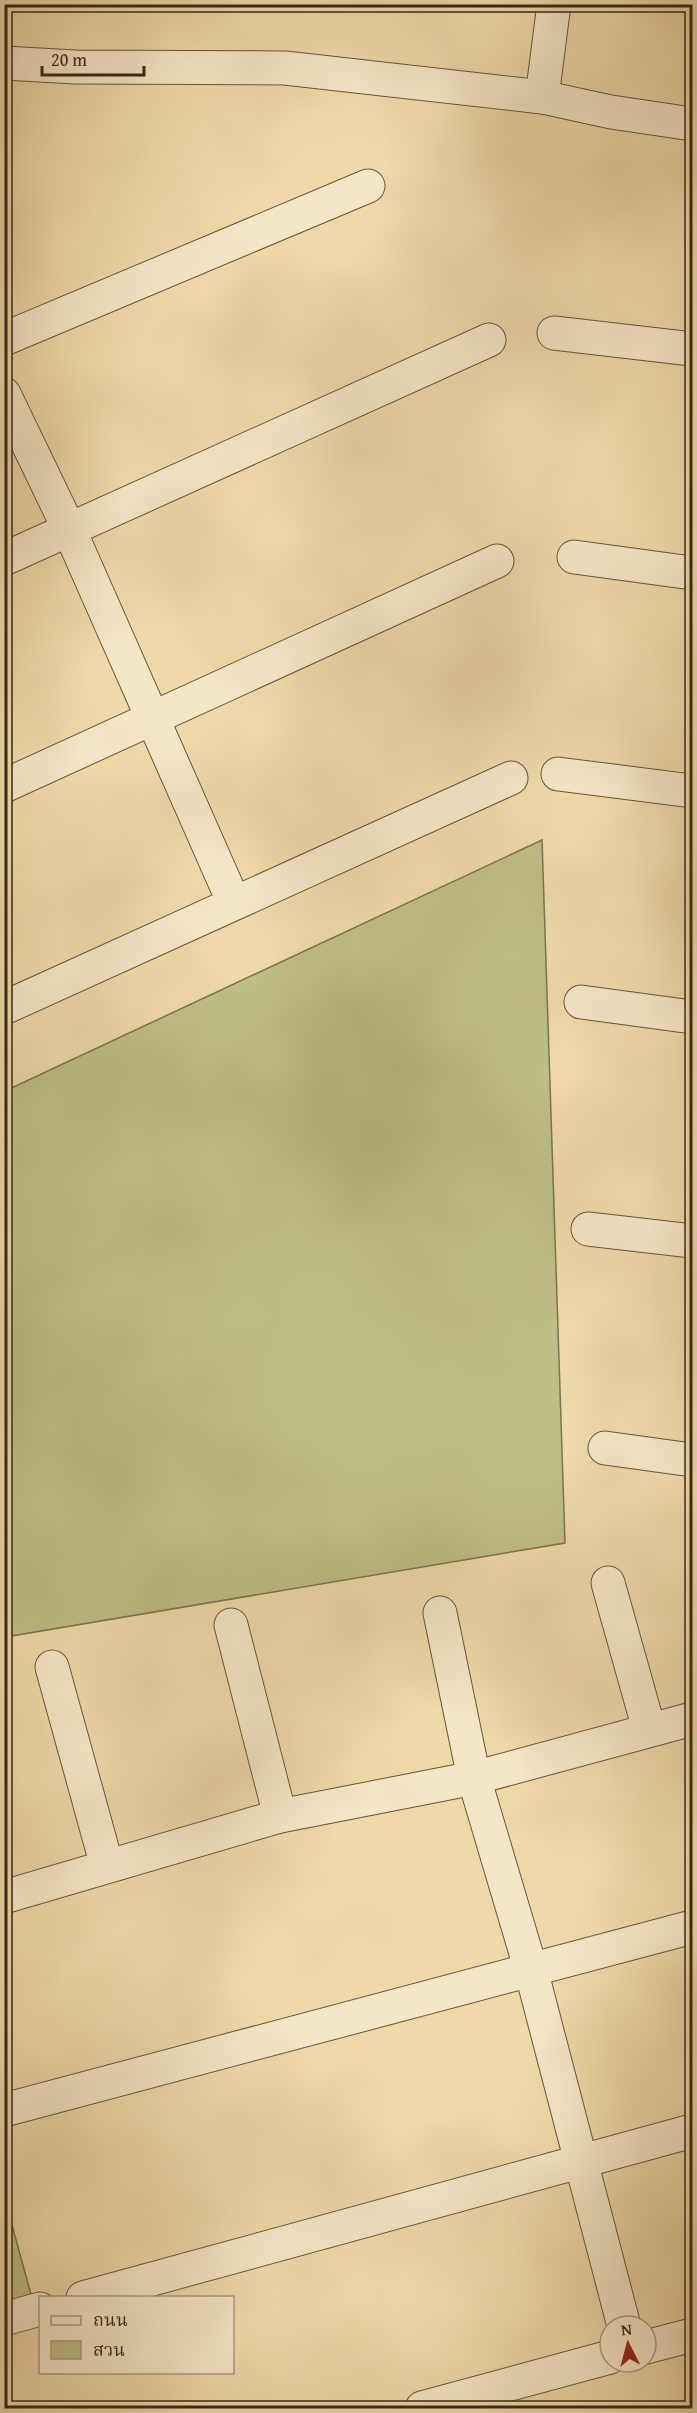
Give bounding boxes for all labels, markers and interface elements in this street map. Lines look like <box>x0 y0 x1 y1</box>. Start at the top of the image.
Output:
scale bar <box>42 39 144 77</box>
text: 20 m <box>51 46 87 73</box>
legend <box>39 2296 234 2374</box>
text: ถนน <box>93 2306 128 2333</box>
north arrow <box>598 2314 658 2374</box>
text: N <box>620 2317 633 2342</box>
text: สวน <box>93 2336 125 2363</box>

